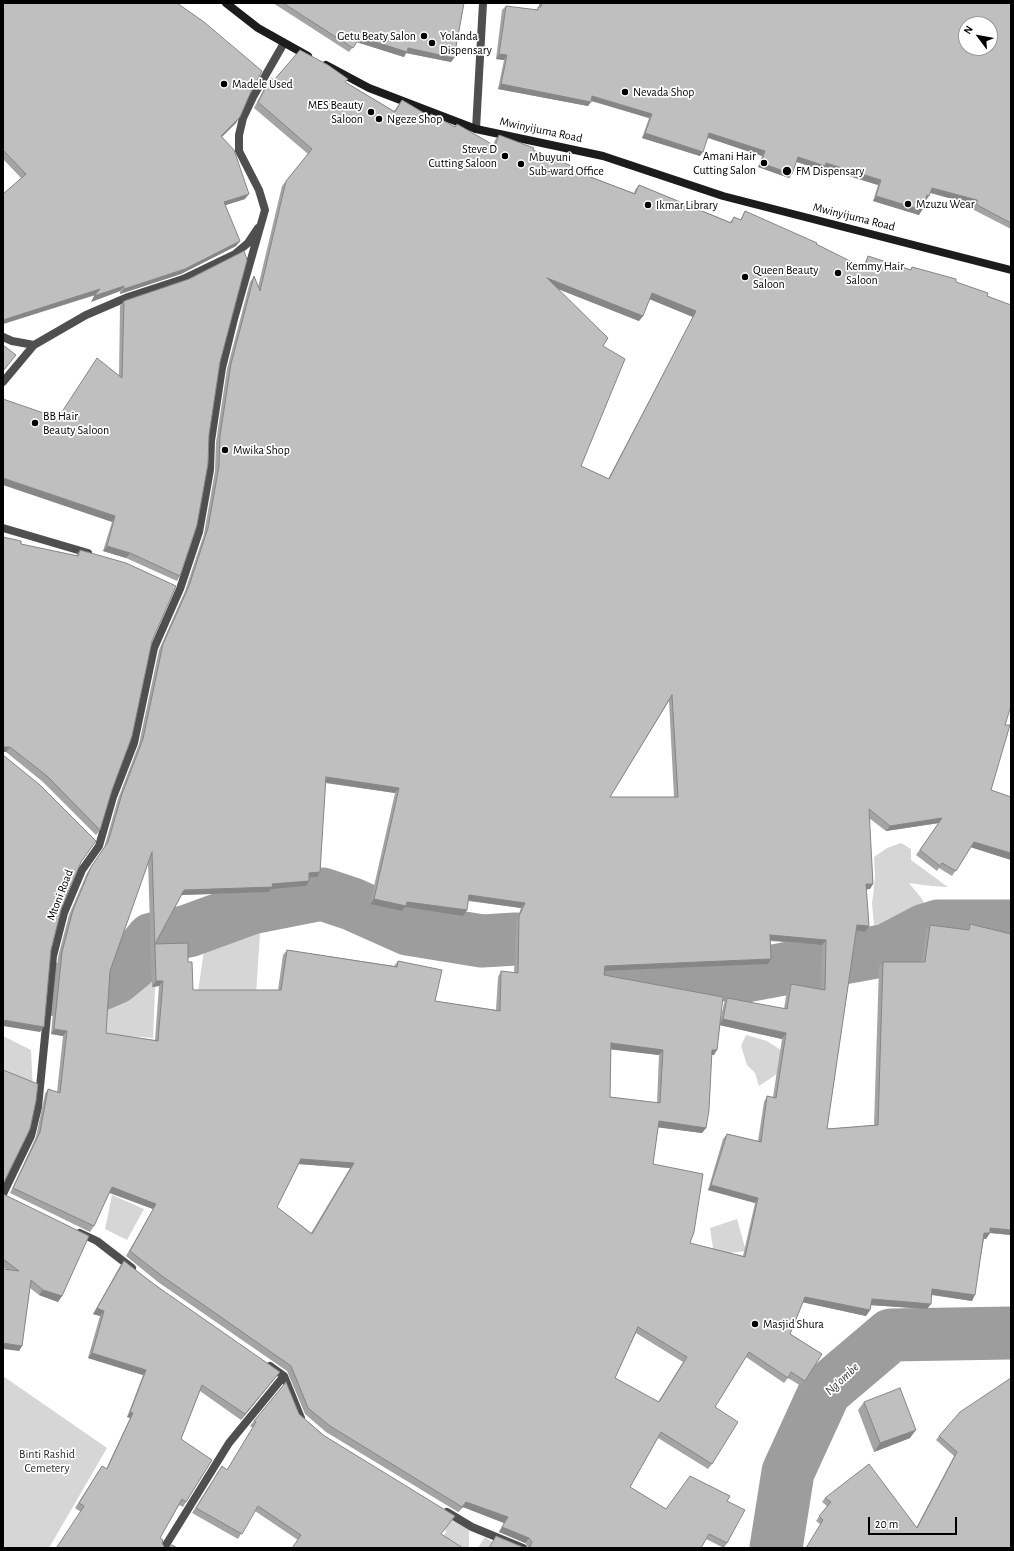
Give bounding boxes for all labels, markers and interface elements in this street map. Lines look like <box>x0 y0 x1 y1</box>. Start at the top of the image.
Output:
north arrow <box>958 16 998 56</box>
text: N <box>962 24 975 36</box>
place label: Getu Beaty Salon <box>337 29 416 43</box>
place label: Yolanda Dispensary <box>440 29 492 57</box>
marker: Getu Beaty Salon <box>419 31 429 41</box>
marker: Yolanda Dispensary <box>427 38 437 48</box>
place label: Madele Used <box>232 77 293 91</box>
marker: Madele Used <box>219 79 229 89</box>
place label: Nevada Shop <box>633 85 694 99</box>
marker: Nevada Shop <box>620 87 630 97</box>
place label: MES Beauty Saloon <box>308 98 363 126</box>
marker: MES Beauty Saloon <box>366 107 376 117</box>
place label: Ngeze Shop <box>387 112 442 126</box>
marker: Ngeze Shop <box>374 114 384 124</box>
street label: Mwinyijuma Road <box>498 114 584 146</box>
place label: Steve D Cutting Saloon <box>428 142 497 170</box>
place label: Amani Hair Cutting Salon <box>693 149 756 177</box>
place label: Mbuyuni Sub-ward Office <box>529 150 604 178</box>
marker: Steve D Cutting Saloon <box>500 151 510 161</box>
marker: Amani Hair Cutting Salon <box>759 158 769 168</box>
marker: Mbuyuni Sub-ward Office <box>516 159 526 169</box>
place label: FM Dispensary <box>796 164 864 178</box>
marker: FM Dispensary <box>781 165 793 177</box>
place label: Mzuzu Wear <box>916 197 975 211</box>
place label: Ikmar Library <box>656 198 718 212</box>
marker: Mzuzu Wear <box>903 199 913 209</box>
marker: Ikmar Library <box>643 200 653 210</box>
street label: Mwinyijuma Road <box>811 200 897 234</box>
place label: Kemmy Hair Saloon <box>846 259 904 287</box>
place label: Queen Beauty Saloon <box>753 263 818 291</box>
marker: Kemmy Hair Saloon <box>833 268 843 278</box>
marker: Queen Beauty Saloon <box>740 272 750 282</box>
place label: BB Hair Beauty Saloon <box>43 409 109 437</box>
marker: BB Hair Beauty Saloon <box>30 418 40 428</box>
place label: Mwika Shop <box>233 443 290 457</box>
marker: Mwika Shop <box>220 445 230 455</box>
street label: Mtoni Road <box>44 867 76 923</box>
place label: Masjid Shura <box>763 1317 824 1331</box>
marker: Masjid Shura <box>750 1319 760 1329</box>
water label: Ng'ombe <box>822 1359 862 1399</box>
park label: Binti Rashid Cemetery <box>19 1447 75 1475</box>
scale bar <box>870 1509 959 1535</box>
text: 20 m <box>875 1518 898 1530</box>

